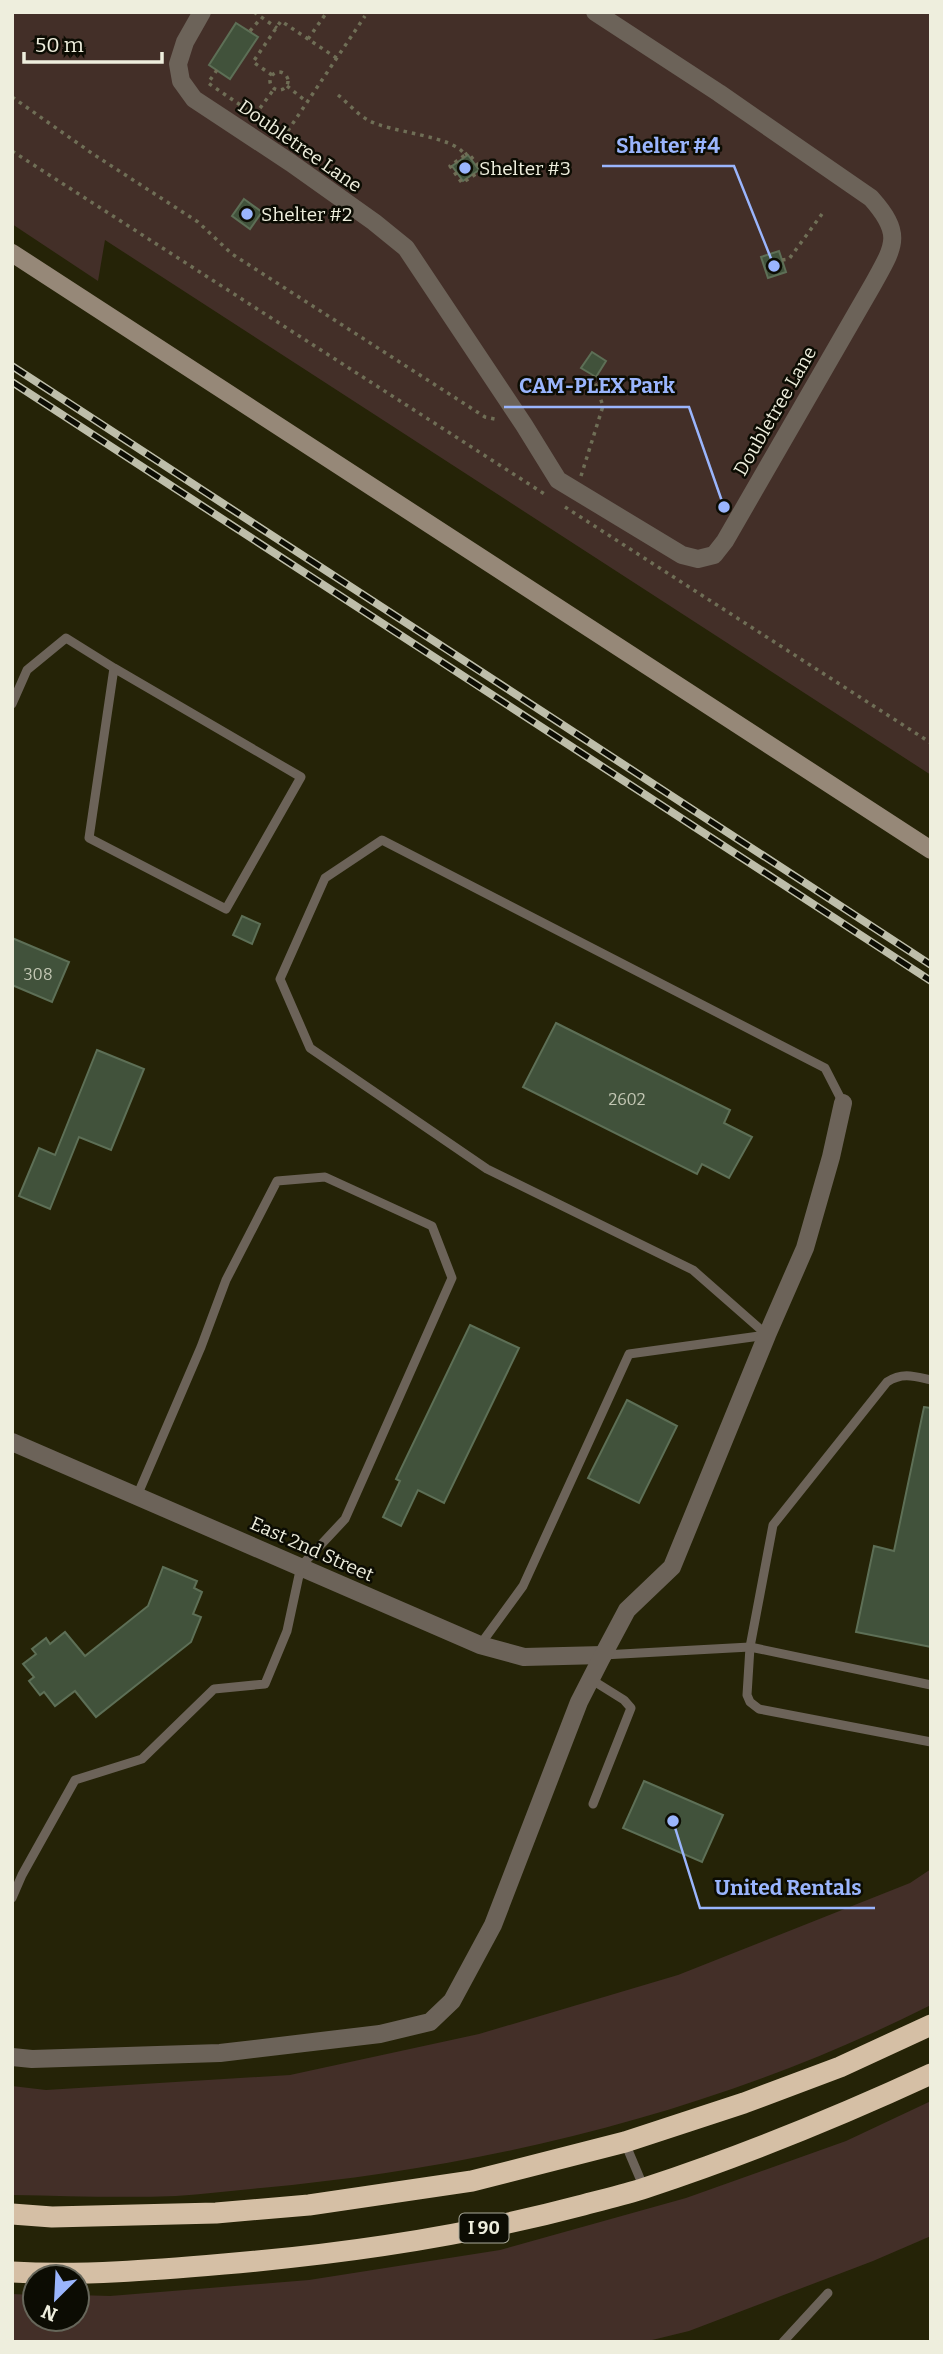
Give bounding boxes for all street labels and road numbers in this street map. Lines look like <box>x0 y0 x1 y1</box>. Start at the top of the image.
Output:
street label: Doubletree Lane <box>234 95 366 197</box>
street label: Doubletree Lane <box>729 342 821 480</box>
street label: East 2nd Street <box>247 1512 377 1587</box>
road number: I 90 <box>460 2214 508 2242</box>

